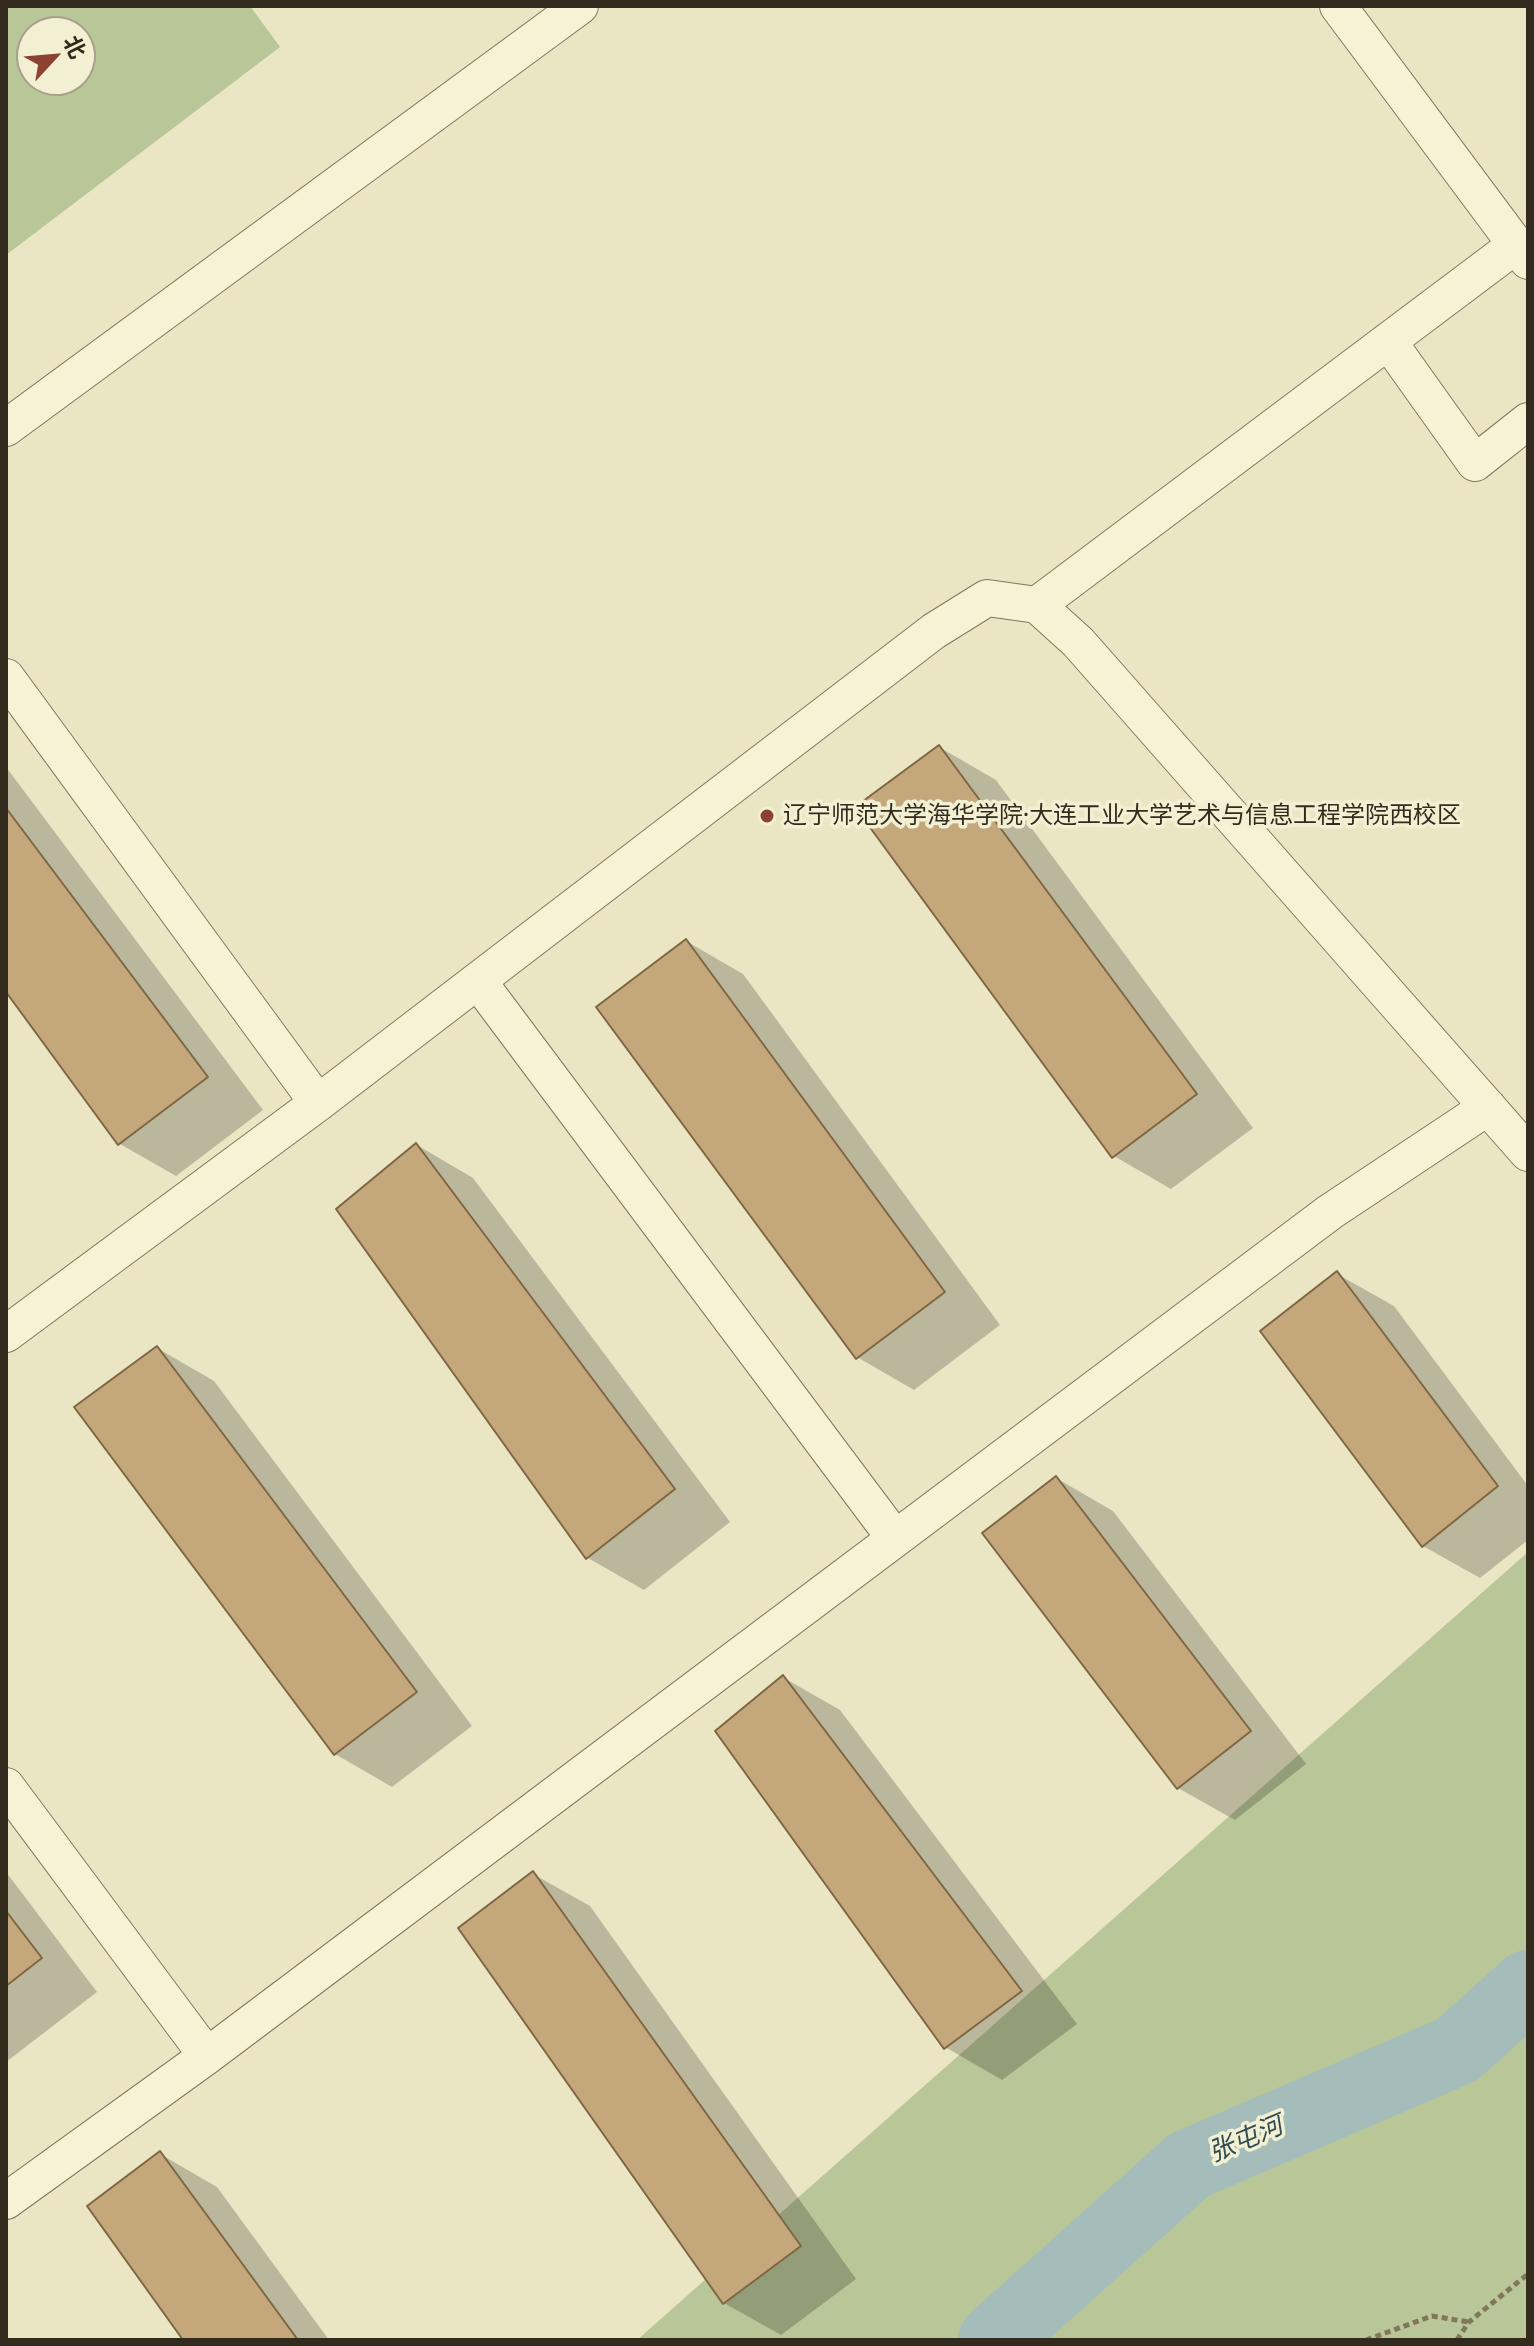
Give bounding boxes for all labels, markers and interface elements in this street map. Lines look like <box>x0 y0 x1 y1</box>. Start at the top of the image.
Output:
north arrow <box>16 16 96 96</box>
text: 北 <box>57 30 94 63</box>
place label: 辽宁师范大学海华学院·大连工业大学艺术与信息工程学院西校区 <box>783 802 1461 830</box>
marker: 辽宁师范大学海华学院·大连工业大学艺术与信息工程学院西校区 <box>758 807 776 825</box>
water label: 张屯河 <box>1204 2110 1288 2170</box>

